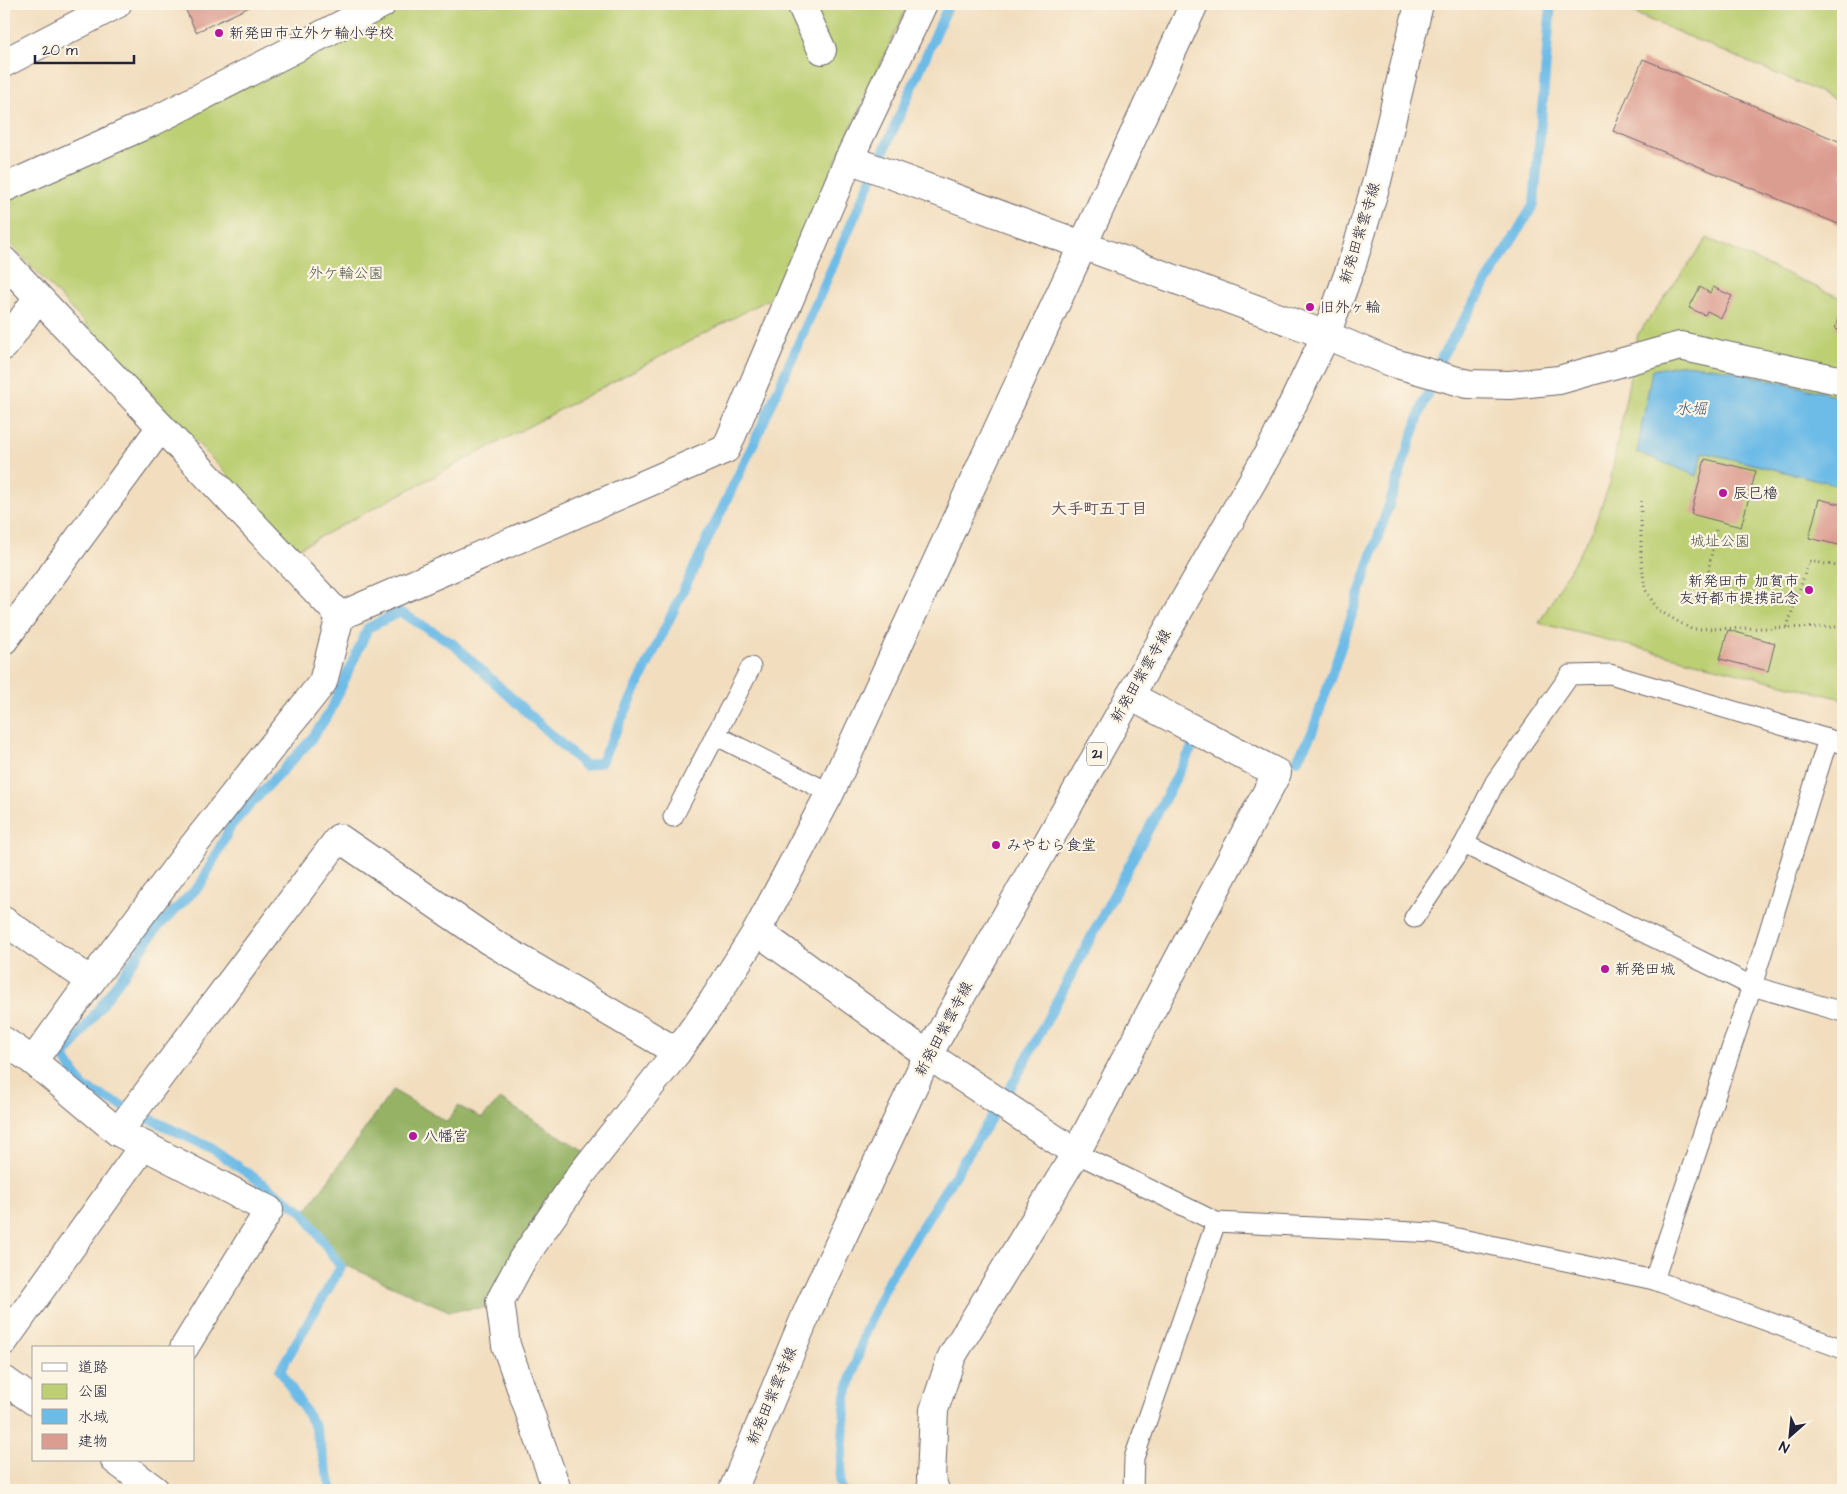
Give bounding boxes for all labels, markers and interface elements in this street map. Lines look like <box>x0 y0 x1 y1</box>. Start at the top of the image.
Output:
place label: 新発田市立外ケ輪小学校 <box>229 23 394 44</box>
marker: 新発田市立外ケ輪小学校 <box>213 27 225 39</box>
scale bar <box>35 32 134 64</box>
text: 20 m <box>42 40 78 61</box>
street label: 新発田紫雲寺線 <box>1335 180 1385 286</box>
park label: 外ケ輪公園 <box>308 263 384 284</box>
place label: 旧外ヶ輪 <box>1320 297 1380 318</box>
marker: 旧外ヶ輪 <box>1304 301 1316 313</box>
water label: 水堀 <box>1675 398 1708 420</box>
place label: 辰巳櫓 <box>1733 483 1778 504</box>
marker: 辰巳櫓 <box>1717 487 1729 499</box>
district label: 大手町五丁目 <box>1051 498 1147 520</box>
park label: 城址公園 <box>1690 531 1750 552</box>
place label: 新発田市 加賀市 友好都市提携記念 <box>1679 571 1799 609</box>
marker: 新発田市 加賀市 友好都市提携記念 <box>1803 584 1815 596</box>
street label: 新発田紫雲寺線 <box>1106 625 1176 727</box>
road number: 21 <box>1087 742 1107 766</box>
place label: みやむら食堂 <box>1006 835 1096 856</box>
marker: みやむら食堂 <box>990 839 1002 851</box>
place label: 新発田城 <box>1615 959 1675 980</box>
marker: 新発田城 <box>1599 963 1611 975</box>
street label: 新発田紫雲寺線 <box>910 978 978 1080</box>
place label: 八幡宮 <box>423 1126 468 1147</box>
marker: 八幡宮 <box>407 1130 419 1142</box>
street label: 新発田紫雲寺線 <box>742 1344 802 1448</box>
legend <box>32 1346 195 1462</box>
text: 道路 <box>78 1357 108 1378</box>
text: 公園 <box>78 1381 108 1402</box>
text: 水域 <box>78 1407 108 1428</box>
north arrow <box>1764 1412 1814 1462</box>
text: 建物 <box>78 1431 108 1452</box>
text: N <box>1776 1436 1793 1458</box>

